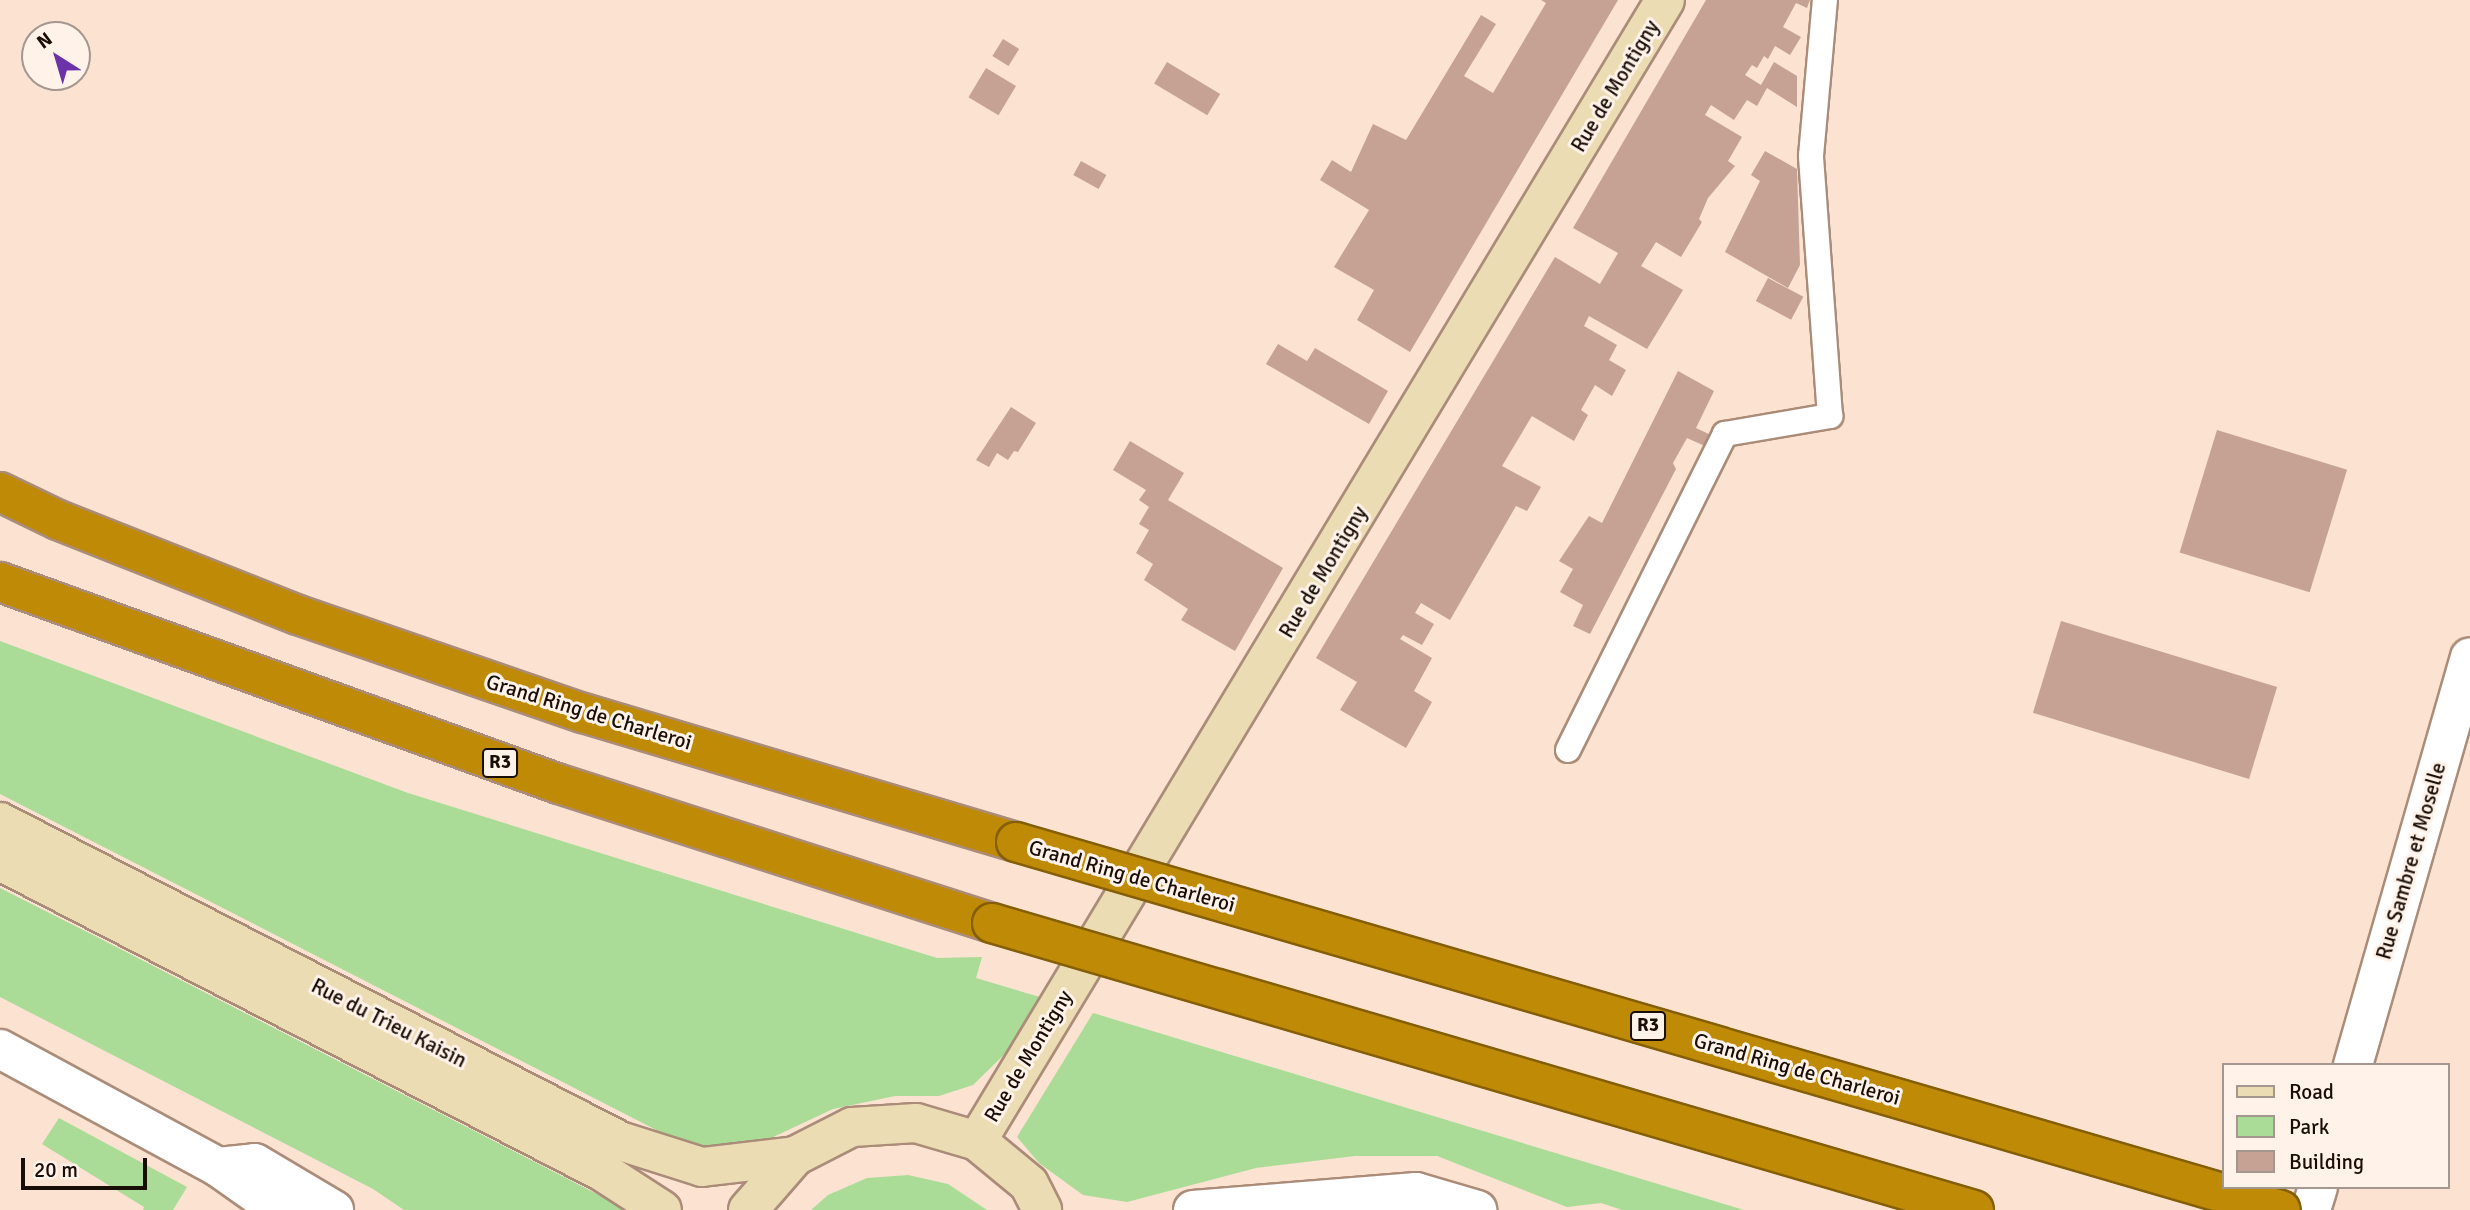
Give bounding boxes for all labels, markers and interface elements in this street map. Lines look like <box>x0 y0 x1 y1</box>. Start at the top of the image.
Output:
street label: Rue de Montigny <box>1566 15 1664 157</box>
north arrow <box>21 21 91 91</box>
text: N <box>32 27 57 54</box>
street label: Rue de Montigny <box>1274 501 1372 643</box>
street label: Grand Ring de Charleroi <box>483 669 695 755</box>
road number: R3 <box>481 748 519 778</box>
street label: Rue Sambre et Moselle <box>2371 760 2451 962</box>
street label: Grand Ring de Charleroi <box>1026 834 1238 918</box>
street label: Rue du Trieu Kaisin <box>307 973 471 1073</box>
street label: Rue de Montigny <box>979 985 1077 1127</box>
road number: R3 <box>1629 1010 1667 1042</box>
street label: Grand Ring de Charleroi <box>1691 1027 1903 1111</box>
legend <box>2222 1063 2449 1189</box>
text: Road <box>2289 1079 2334 1105</box>
text: Park <box>2289 1114 2329 1140</box>
scale bar <box>24 1144 150 1188</box>
text: Building <box>2289 1149 2364 1175</box>
text: 20 m <box>34 1157 78 1183</box>

